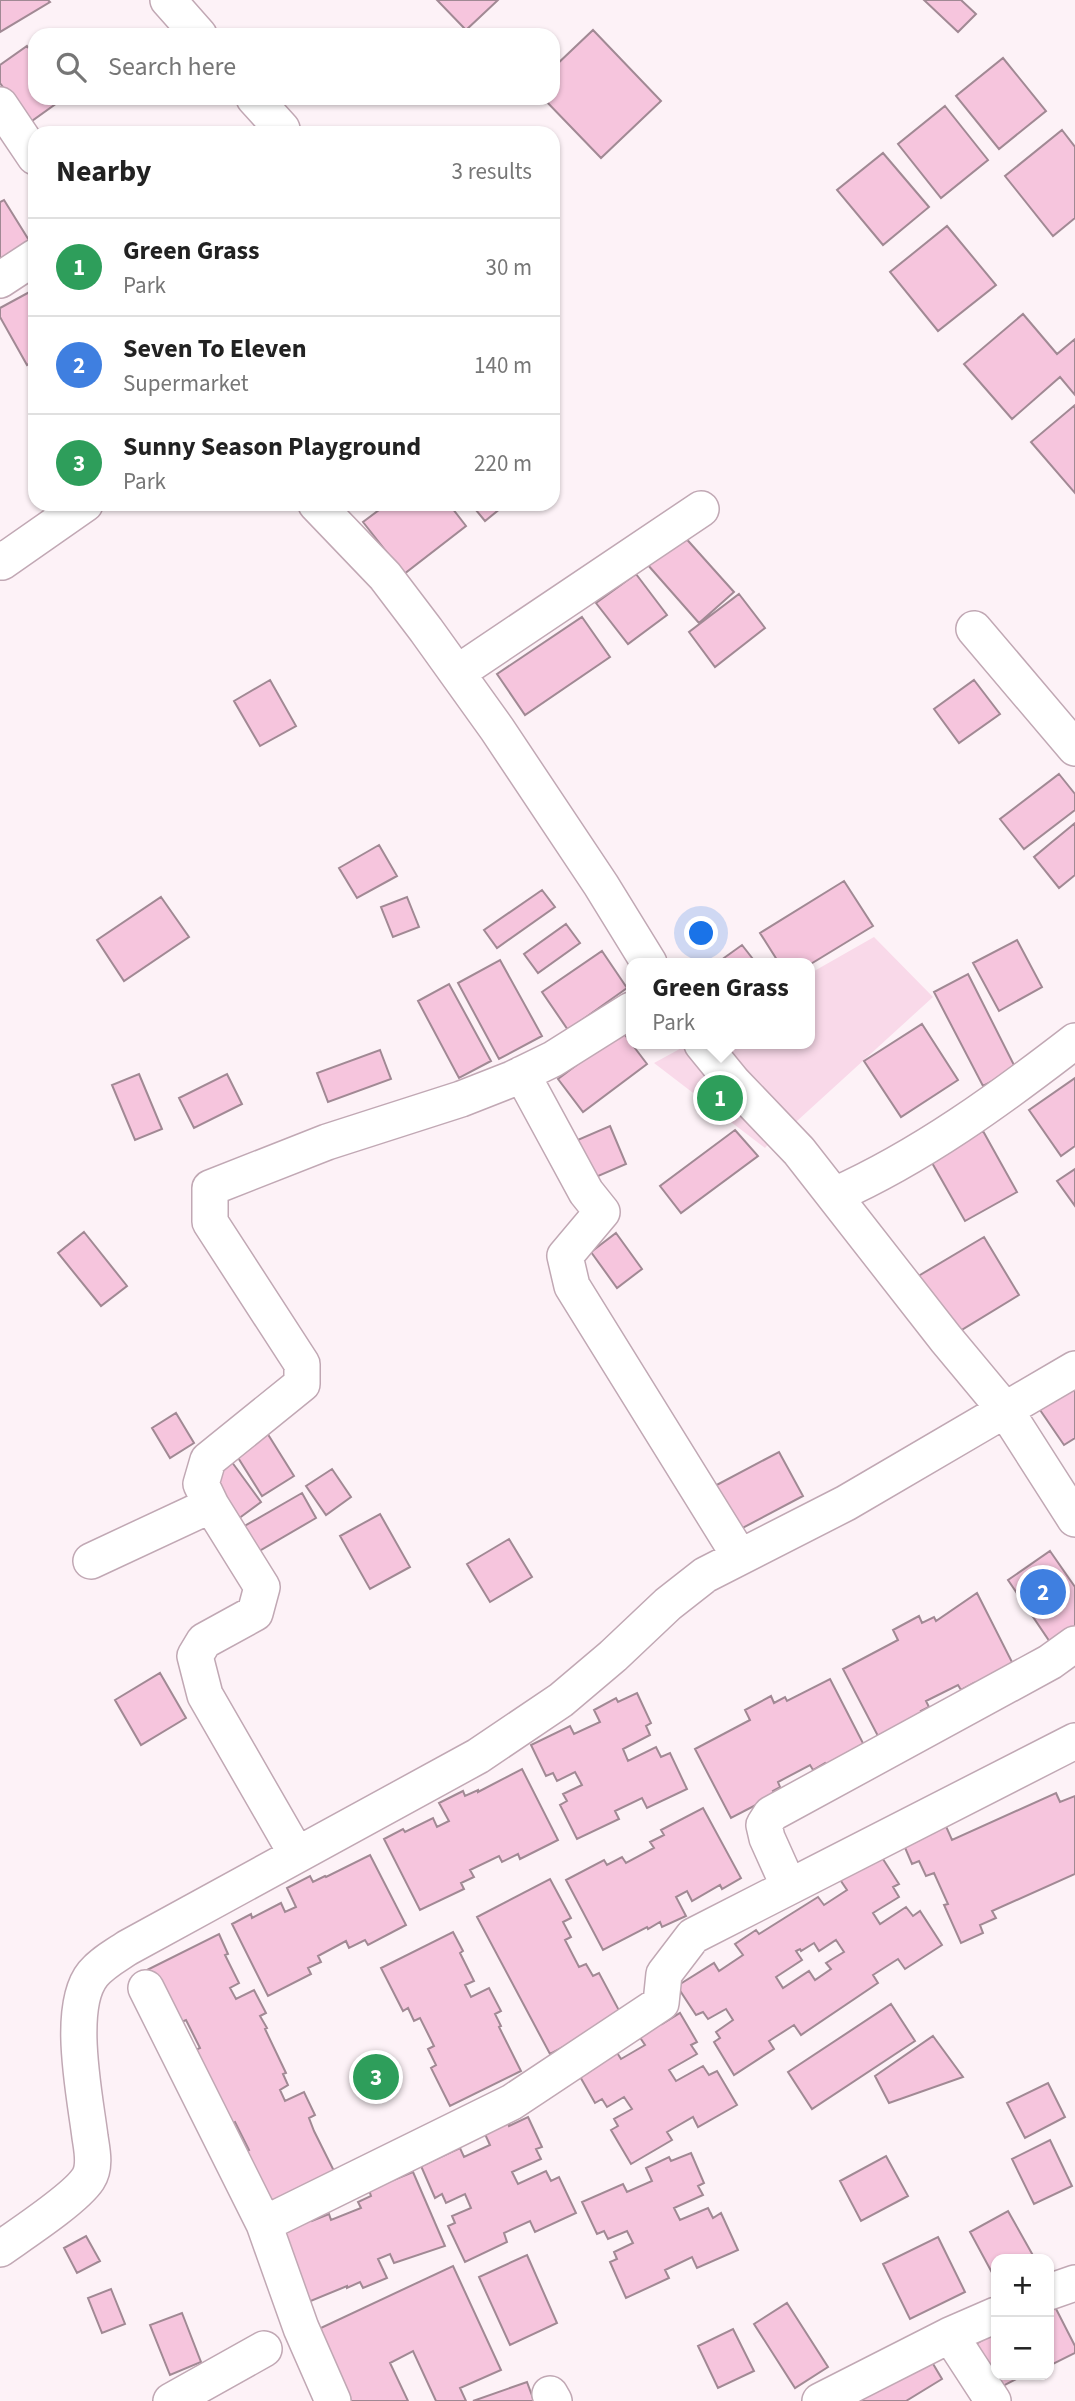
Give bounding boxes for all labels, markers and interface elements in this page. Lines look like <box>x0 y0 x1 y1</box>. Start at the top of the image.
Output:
search box <box>28 28 560 105</box>
icon: search <box>52 48 90 86</box>
text: Search here <box>108 48 236 85</box>
text: Nearby <box>56 150 151 193</box>
text: 3 results <box>452 155 532 188</box>
text: Green Grass <box>123 232 260 269</box>
text: 1 <box>73 251 85 284</box>
text: 30 m <box>485 251 532 284</box>
text: Park <box>123 269 166 302</box>
text: Seven To Eleven <box>123 330 307 367</box>
text: 2 <box>73 349 85 382</box>
text: 140 m <box>474 349 532 382</box>
text: Supermarket <box>123 367 249 400</box>
text: Sunny Season Playground <box>123 428 421 465</box>
text: 3 <box>73 447 85 480</box>
text: 220 m <box>474 447 532 480</box>
text: Park <box>123 465 166 498</box>
your location <box>684 916 718 950</box>
popup <box>626 958 815 1049</box>
text: Green Grass <box>652 969 789 1006</box>
text: Park <box>652 1006 695 1039</box>
pin: 1 <box>697 1072 743 1124</box>
pin: 2 <box>1020 1566 1066 1618</box>
pin: 3 <box>353 2051 399 2103</box>
map controls <box>991 2254 1054 2380</box>
button: + <box>991 2254 1054 2317</box>
button: − <box>991 2317 1054 2380</box>

